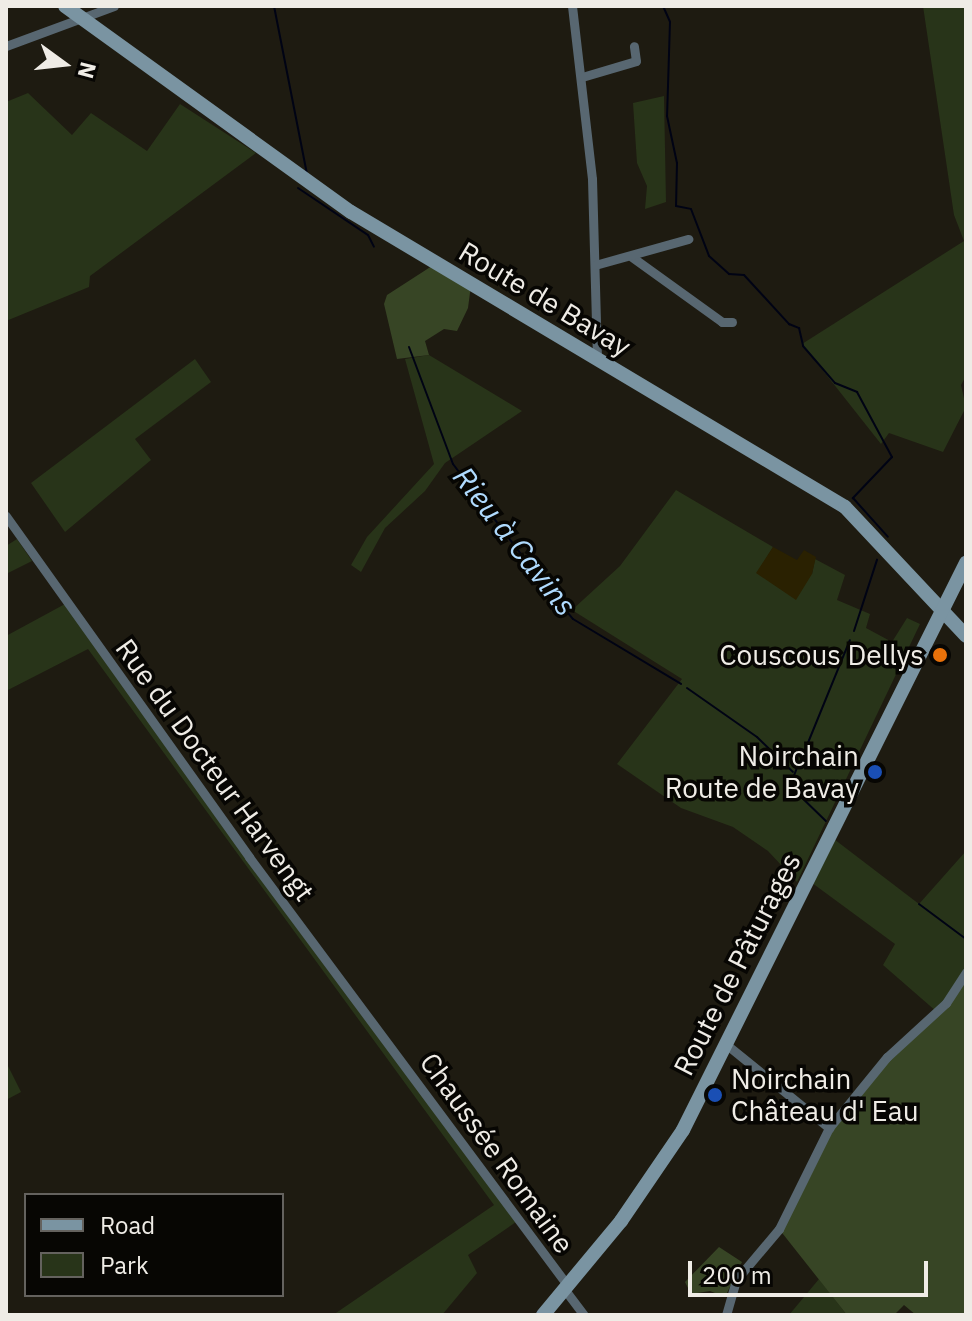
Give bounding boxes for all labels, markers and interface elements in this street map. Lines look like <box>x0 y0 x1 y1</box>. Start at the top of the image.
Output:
north arrow <box>24 24 104 104</box>
text: N <box>72 59 104 82</box>
street label: Route de Bavay <box>453 235 637 363</box>
water label: Rieu à Cavins <box>446 459 584 623</box>
street label: Rue du Docteur Harvengt <box>109 632 321 908</box>
place label: Couscous Dellys <box>719 638 924 672</box>
marker: Couscous Dellys <box>931 646 949 664</box>
place label: Noirchain Route de Bavay <box>665 739 859 805</box>
marker: Noirchain Route de Bavay <box>866 763 884 781</box>
street label: Route de Pâturages <box>666 847 808 1081</box>
street label: Chaussée Romaine <box>413 1046 581 1260</box>
place label: Noirchain Château d' Eau <box>731 1062 919 1128</box>
marker: Noirchain Château d' Eau <box>706 1086 724 1104</box>
legend <box>24 1193 284 1297</box>
text: Road <box>100 1209 155 1241</box>
scale bar <box>692 1245 932 1295</box>
text: Park <box>100 1249 149 1281</box>
text: 200 m <box>702 1259 772 1291</box>

